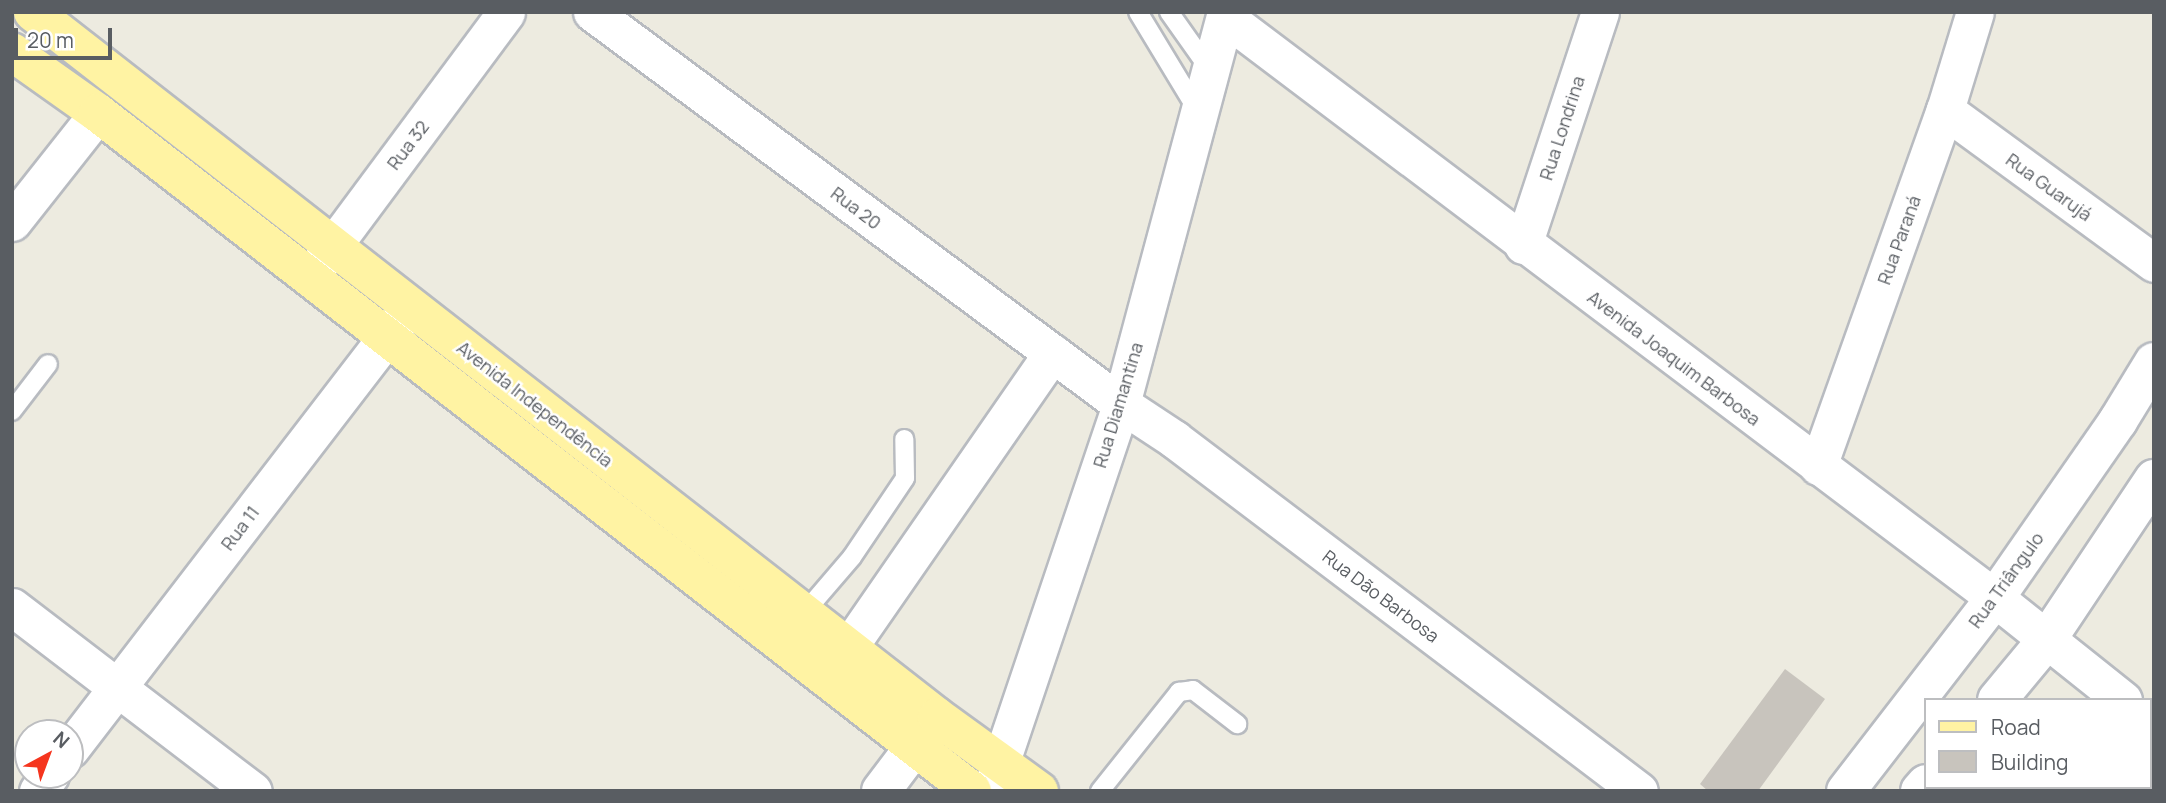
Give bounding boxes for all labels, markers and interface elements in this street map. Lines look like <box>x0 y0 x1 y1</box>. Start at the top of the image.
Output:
scale bar <box>18 14 116 58</box>
text: 20 m <box>27 26 74 54</box>
street label: Rua Londrina <box>1535 73 1589 183</box>
street label: Rua 32 <box>383 116 433 174</box>
street label: Rua Guarujá <box>2002 149 2096 225</box>
street label: Rua 20 <box>827 182 885 234</box>
street label: Rua Paraná <box>1873 193 1925 287</box>
street label: Avenida Joaquim Barbosa <box>1583 286 1765 430</box>
street label: Avenida Independência <box>453 337 617 471</box>
street label: Rua Diamantina <box>1089 340 1147 470</box>
street label: Rua 11 <box>216 502 264 554</box>
street label: Rua Triângulo <box>1964 528 2048 632</box>
street label: Rua Dão Barbosa <box>1319 545 1443 647</box>
legend <box>1924 698 2152 789</box>
text: Road <box>1991 713 2041 741</box>
north arrow <box>14 719 84 789</box>
text: N <box>48 725 75 754</box>
text: Building <box>1991 748 2068 776</box>

